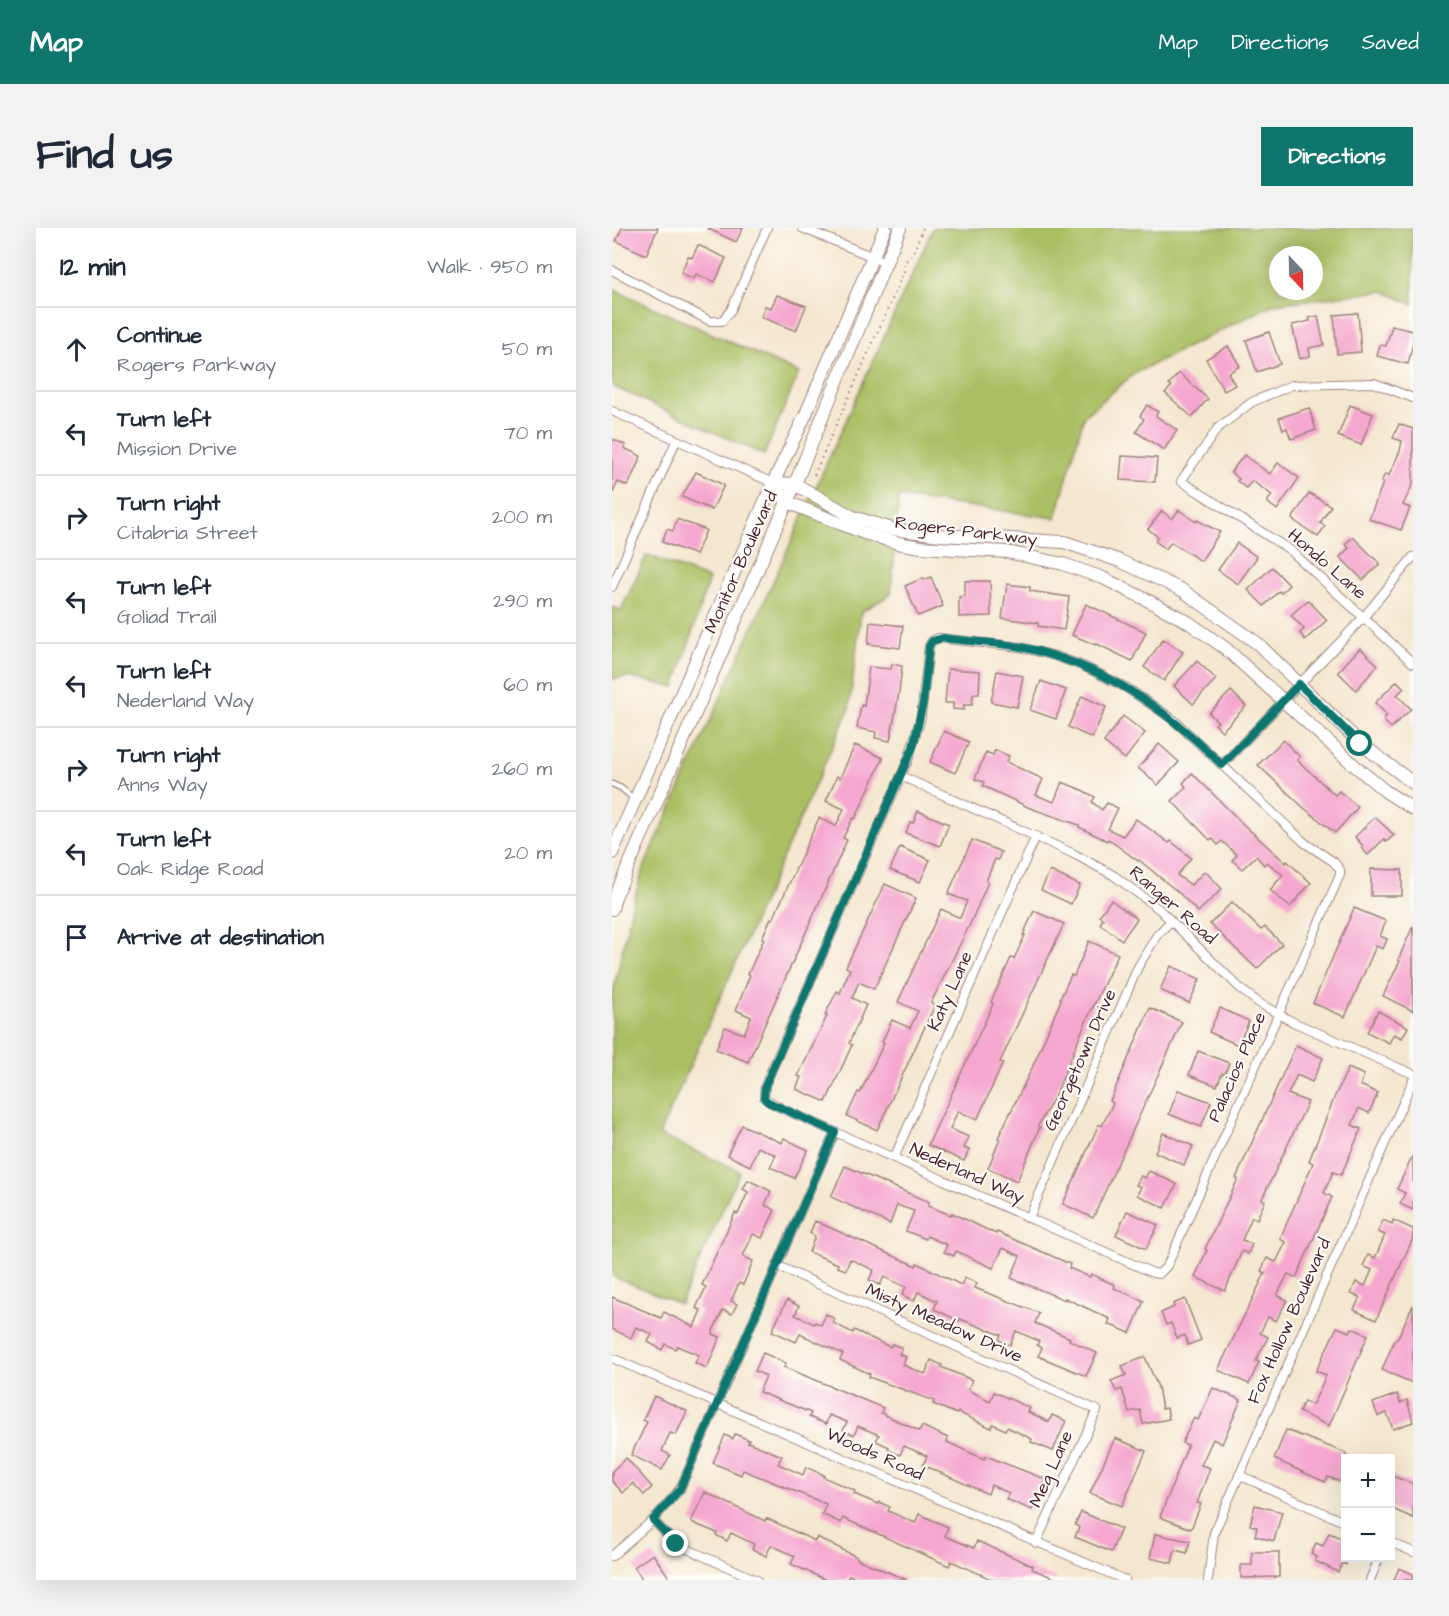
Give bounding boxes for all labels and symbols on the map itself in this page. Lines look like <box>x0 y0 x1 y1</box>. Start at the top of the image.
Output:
north arrow <box>1269 246 1323 300</box>
street label: Monitor Boulevard <box>698 487 784 637</box>
street label: Rogers Parkway <box>893 510 1039 553</box>
street label: Hondo Lane <box>1282 523 1372 605</box>
route start <box>1346 730 1372 756</box>
street label: Ranger Road <box>1123 860 1222 951</box>
street label: Katy Lane <box>921 947 980 1035</box>
street label: Georgetown Drive <box>1037 985 1124 1135</box>
street label: Palacios Place <box>1202 1008 1272 1126</box>
street label: Nederland Way <box>905 1137 1029 1210</box>
street label: Fox Hollow Boulevard <box>1241 1234 1337 1408</box>
street label: Misty Meadow Drive <box>861 1277 1027 1370</box>
street label: Woods Road <box>822 1421 928 1487</box>
street label: Meg Lane <box>1023 1426 1080 1512</box>
route end <box>662 1530 688 1556</box>

